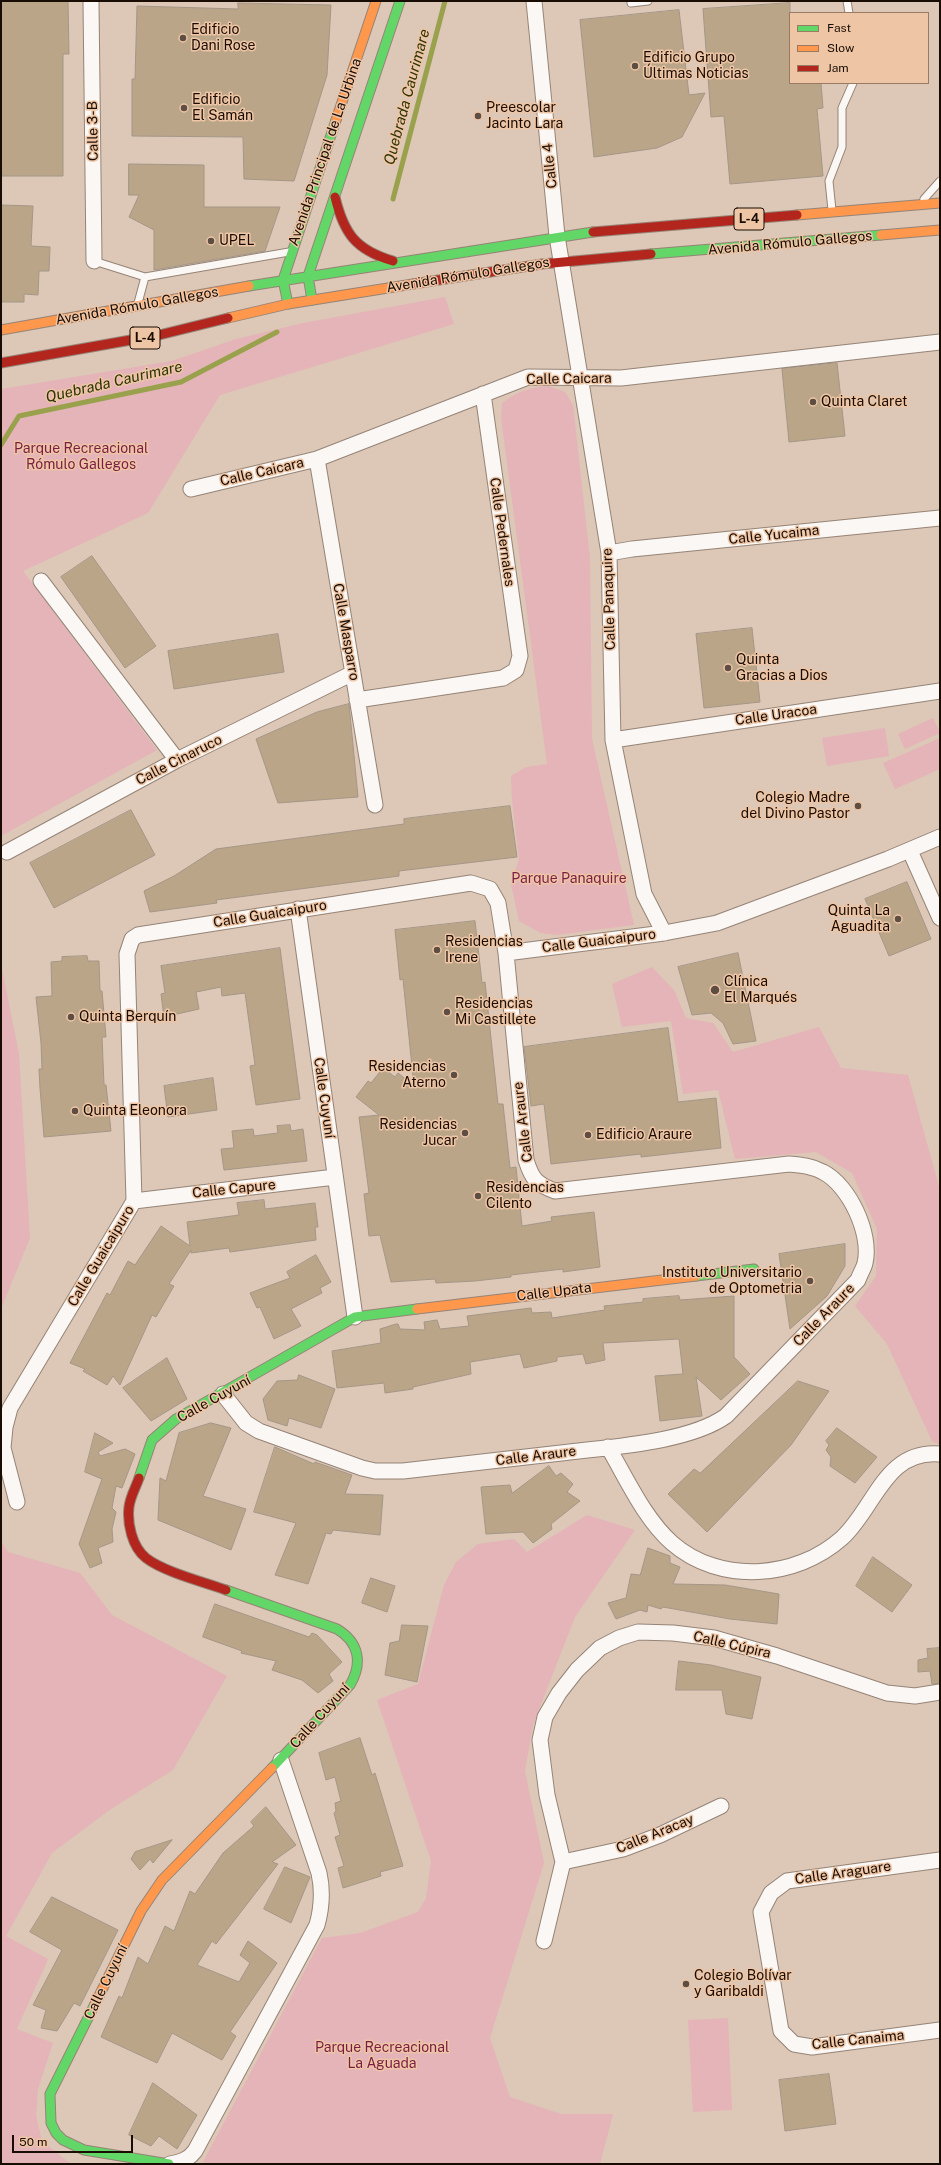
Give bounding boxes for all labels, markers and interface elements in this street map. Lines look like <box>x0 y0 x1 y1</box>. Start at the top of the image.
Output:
legend <box>789 12 929 84</box>
text: Fast <box>827 21 851 35</box>
place label: Edificio Dani Rose <box>191 22 256 54</box>
water label: Quebrada Caurimare <box>380 27 434 167</box>
marker: Edificio Dani Rose <box>178 33 188 43</box>
text: Slow <box>827 41 854 55</box>
place label: Edificio Grupo Últimas Noticias <box>643 50 748 82</box>
street label: Avenida Principal de La Urbina <box>285 56 365 248</box>
marker: Edificio Grupo Últimas Noticias <box>630 61 640 71</box>
text: Jam <box>827 61 849 75</box>
place label: Edificio El Samán <box>192 92 253 124</box>
place label: Preescolar Jacinto Lara <box>486 100 563 132</box>
street label: Calle 3-B <box>84 101 102 161</box>
marker: Edificio El Samán <box>179 103 189 113</box>
marker: Preescolar Jacinto Lara <box>473 111 483 121</box>
street label: Calle 4 <box>539 143 561 189</box>
road number: L-4 <box>734 208 764 230</box>
street label: Avenida Rómulo Gallegos <box>707 227 873 259</box>
place label: UPEL <box>219 233 255 249</box>
marker: UPEL <box>206 236 216 246</box>
street label: Avenida Rómulo Gallegos <box>385 254 551 296</box>
street label: Avenida Rómulo Gallegos <box>54 283 220 329</box>
road number: L-4 <box>130 327 160 349</box>
water label: Quebrada Caurimare <box>44 358 184 406</box>
street label: Calle Caicara <box>526 370 612 388</box>
place label: Quinta Claret <box>821 394 908 410</box>
marker: Quinta Claret <box>808 397 818 407</box>
park label: Parque Recreacional Rómulo Gallegos <box>14 441 148 474</box>
street label: Calle Caicara <box>218 454 306 490</box>
street label: Calle Pedernales <box>486 477 518 587</box>
street label: Calle Yucaima <box>728 522 820 548</box>
street label: Calle Panaquire <box>599 548 619 650</box>
street label: Calle Masparro <box>329 582 363 682</box>
place label: Quinta Gracias a Dios <box>736 652 828 684</box>
marker: Quinta Gracias a Dios <box>723 663 733 673</box>
street label: Calle Uracoa <box>734 701 818 729</box>
street label: Calle Cinaruco <box>133 731 225 789</box>
place label: Colegio Madre del Divino Pastor <box>741 790 850 822</box>
marker: Colegio Madre del Divino Pastor <box>853 801 863 811</box>
park label: Parque Panaquire <box>511 871 627 887</box>
street label: Calle Guaicaipuro <box>212 897 328 931</box>
place label: Quinta La Aguadita <box>828 903 890 936</box>
marker: Quinta La Aguadita <box>893 914 903 924</box>
street label: Calle Guaicaipuro <box>541 926 657 956</box>
place label: Residencias Irene <box>445 934 523 966</box>
marker: Residencias Irene <box>432 945 442 955</box>
place label: Clínica El Marqués <box>724 974 797 1006</box>
marker: Clínica El Marqués <box>709 984 721 996</box>
place label: Residencias Mi Castillete <box>455 996 536 1028</box>
marker: Residencias Mi Castillete <box>442 1007 452 1017</box>
place label: Quinta Berquín <box>79 1009 176 1025</box>
marker: Quinta Berquín <box>66 1012 76 1022</box>
street label: Calle Cuyuní <box>310 1056 338 1140</box>
place label: Residencias Aterno <box>368 1059 446 1092</box>
marker: Residencias Aterno <box>449 1070 459 1080</box>
street label: Calle Araure <box>510 1081 536 1163</box>
place label: Quinta Eleonora <box>83 1103 187 1119</box>
marker: Quinta Eleonora <box>70 1106 80 1116</box>
place label: Residencias Jucar <box>379 1117 457 1150</box>
place label: Edificio Araure <box>596 1127 692 1143</box>
marker: Residencias Jucar <box>460 1128 470 1138</box>
marker: Edificio Araure <box>583 1130 593 1140</box>
street label: Calle Capure <box>192 1176 276 1202</box>
place label: Residencias Cilento <box>486 1180 564 1212</box>
marker: Residencias Cilento <box>473 1191 483 1201</box>
street label: Calle Guaicaipuro <box>64 1202 138 1310</box>
place label: Instituto Universitario de Optometria <box>662 1265 802 1298</box>
marker: Instituto Universitario de Optometria <box>805 1276 815 1286</box>
street label: Calle Upata <box>516 1279 592 1305</box>
street label: Calle Araure <box>790 1280 858 1350</box>
street label: Calle Cuyuní <box>174 1372 254 1426</box>
street label: Calle Araure <box>495 1443 577 1469</box>
street label: Calle Cúpira <box>691 1628 773 1662</box>
street label: Calle Cuyuní <box>286 1680 354 1752</box>
street label: Calle Aracay <box>614 1811 696 1857</box>
street label: Calle Araguare <box>794 1858 892 1888</box>
street label: Calle Cuyuní <box>81 1942 131 2022</box>
place label: Colegio Bolívar y Garibaldi <box>694 1968 792 2000</box>
marker: Colegio Bolívar y Garibaldi <box>681 1979 691 1989</box>
street label: Calle Canaima <box>811 2027 905 2053</box>
park label: Parque Recreacional La Aguada <box>315 2040 449 2072</box>
scale bar <box>14 2127 135 2153</box>
text: 50 m <box>19 2135 47 2149</box>

